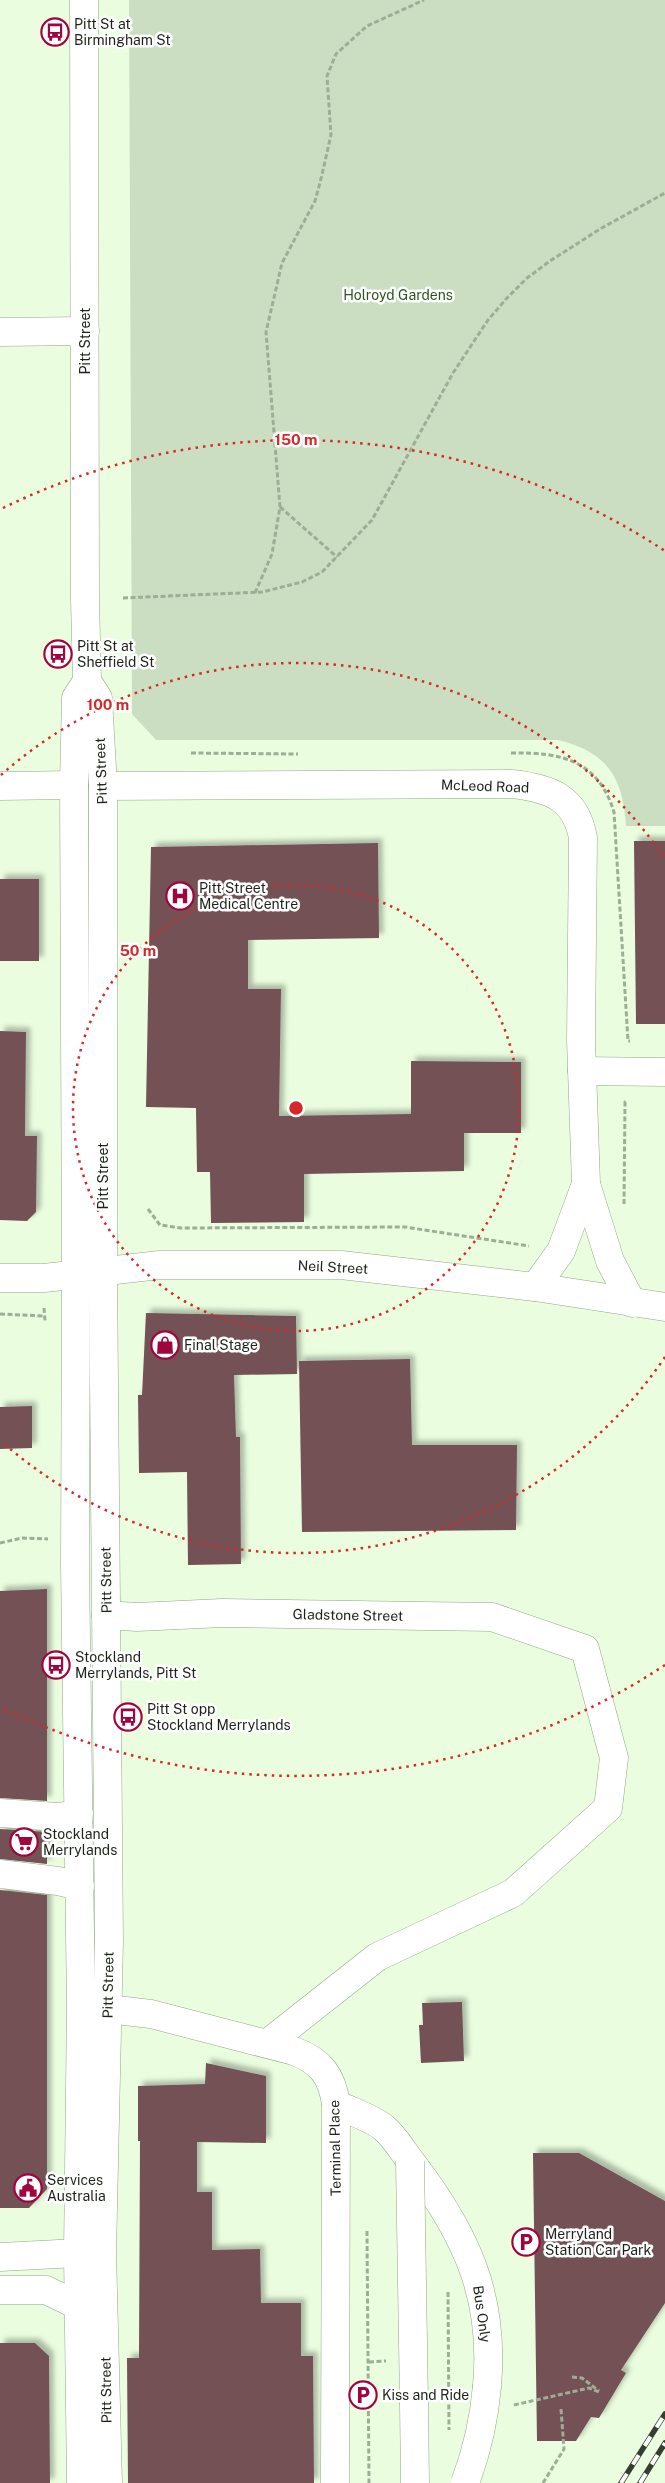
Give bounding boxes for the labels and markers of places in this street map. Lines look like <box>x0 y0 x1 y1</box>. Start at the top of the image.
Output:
place label: Pitt St at Birmingham St <box>74 16 171 48</box>
bus stop icon: Pitt St at Birmingham St <box>40 17 70 47</box>
place label: Pitt St at Sheffield St <box>77 638 154 670</box>
bus stop icon: Pitt St at Sheffield St <box>43 639 73 669</box>
place label: Pitt Street Medical Centre <box>199 880 298 912</box>
hospital icon: Pitt Street Medical Centre <box>165 881 195 911</box>
centre of rings <box>287 1099 305 1117</box>
shop icon: Final Stage <box>150 1330 180 1360</box>
place label: Final Stage <box>184 1337 258 1353</box>
place label: Stockland Merrylands, Pitt St <box>75 1649 197 1681</box>
bus stop icon: Stockland Merrylands, Pitt St <box>41 1650 71 1680</box>
place label: Pitt St opp Stockland Merrylands <box>147 1701 291 1733</box>
bus stop icon: Pitt St opp Stockland Merrylands <box>113 1702 143 1732</box>
place label: Stockland Merrylands <box>43 1826 117 1858</box>
supermarket icon: Stockland Merrylands <box>9 1827 39 1857</box>
place label: Services Australia <box>47 2172 106 2204</box>
public building icon: Services Australia <box>13 2173 43 2203</box>
place label: Merryland Station Car Park <box>545 2226 651 2258</box>
parking icon: Merryland Station Car Park <box>511 2227 541 2257</box>
parking icon: Kiss and Ride <box>348 2380 378 2410</box>
place label: Kiss and Ride <box>382 2387 469 2403</box>

